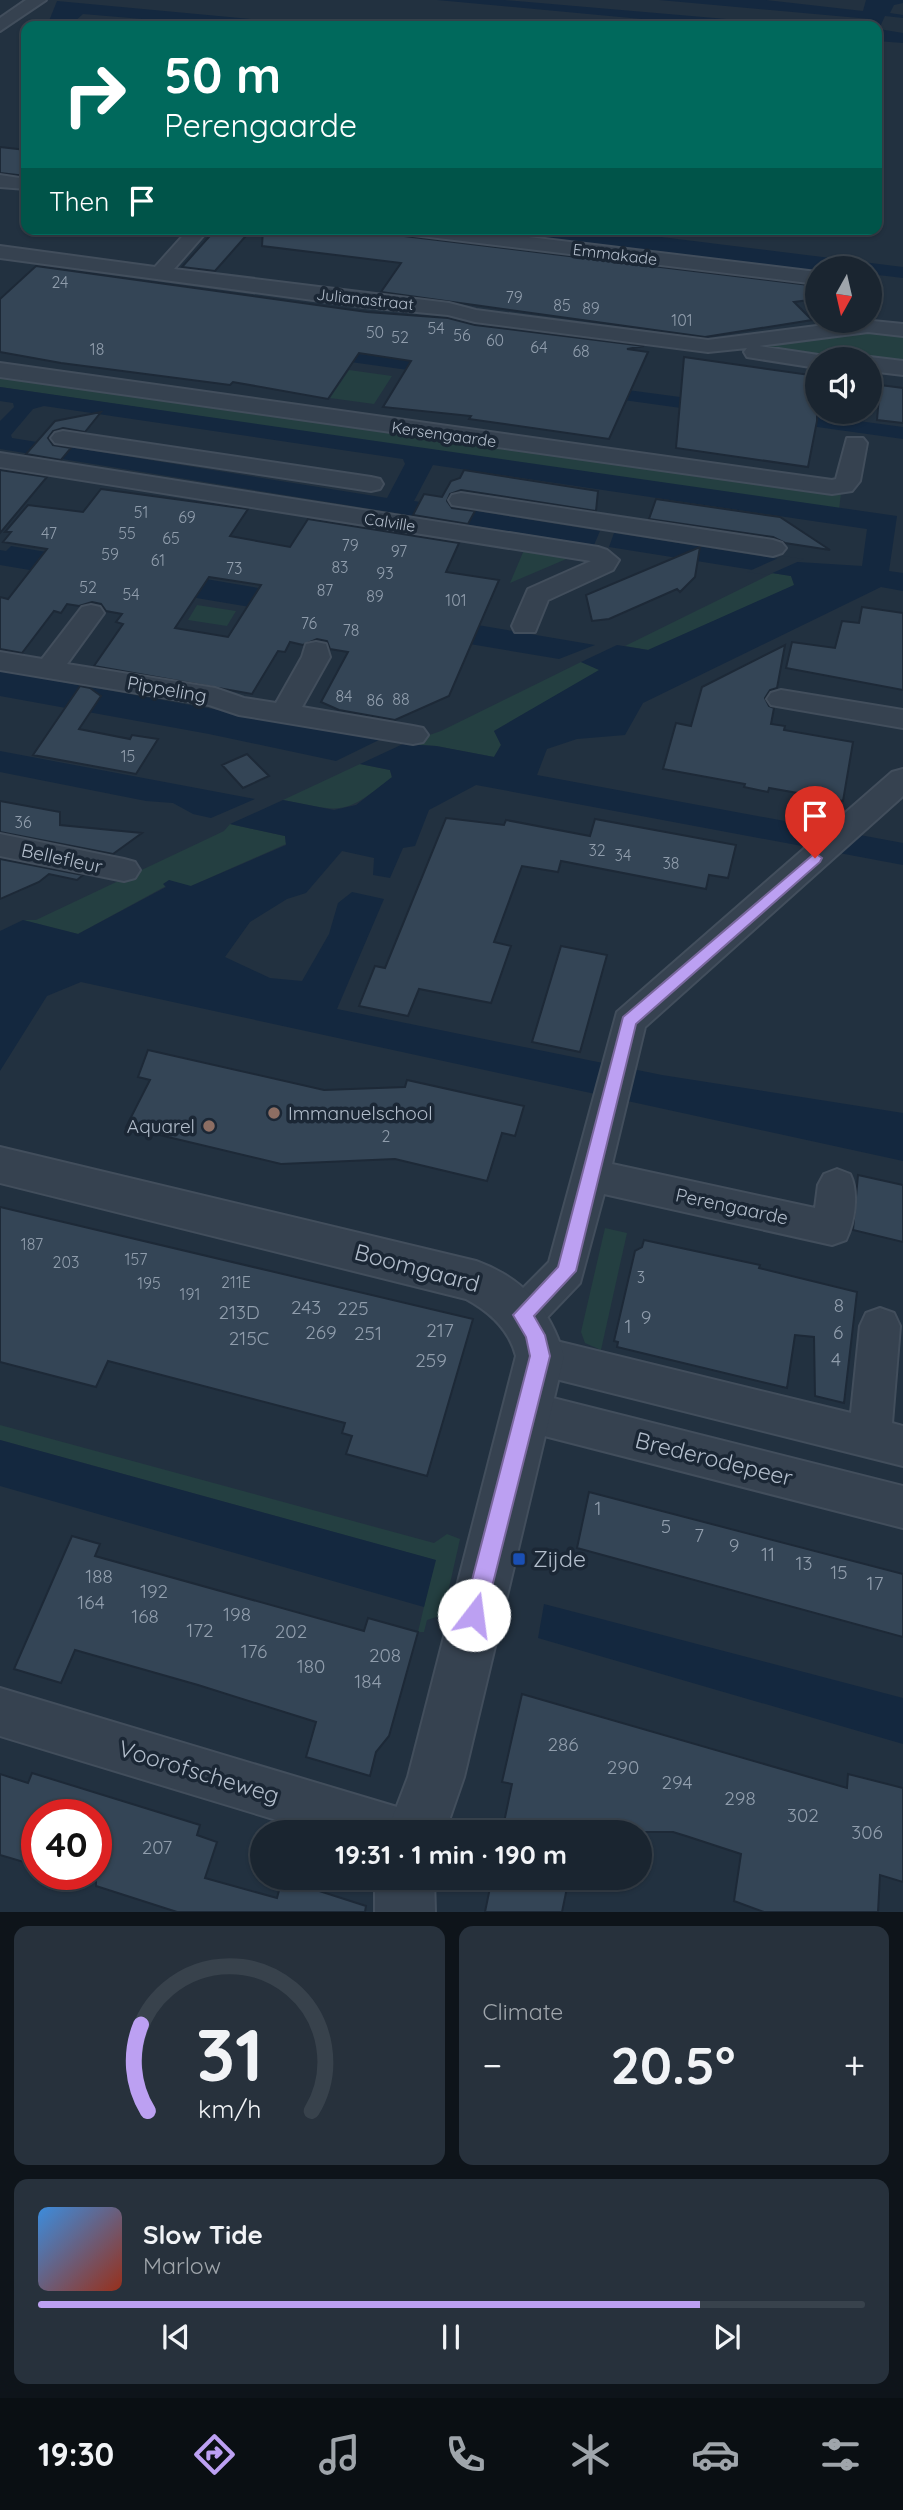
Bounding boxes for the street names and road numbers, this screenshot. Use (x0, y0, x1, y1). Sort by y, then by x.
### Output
street label: Emmakade (572, 239, 658, 269)
street label: Julianastraat (315, 284, 415, 314)
street label: Kersengaarde (390, 417, 498, 451)
street label: Calville (363, 508, 417, 536)
street label: Pippeling (125, 670, 209, 708)
street label: Bellefleur (19, 838, 105, 878)
street label: Perengaarde (673, 1182, 791, 1230)
street label: Boomgaard (351, 1237, 483, 1298)
street label: Brederodepeer (632, 1425, 796, 1492)
street label: Voorofscheweg (115, 1733, 283, 1810)

